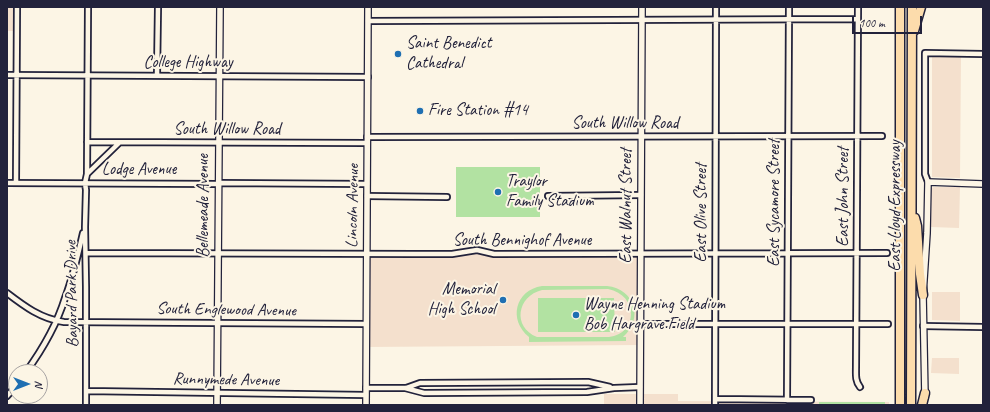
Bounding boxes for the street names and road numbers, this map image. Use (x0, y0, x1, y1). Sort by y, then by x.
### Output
street label: College Highway (143, 53, 233, 73)
street label: South Willow Road (572, 114, 678, 134)
street label: South Willow Road (174, 120, 280, 140)
street label: East Sycamore Street (765, 139, 785, 267)
street label: East Lloyd Expressway (886, 141, 906, 271)
street label: East John Street (834, 147, 854, 247)
street label: East Walnut Street (617, 148, 637, 264)
street label: Bellemeade Avenue (194, 154, 214, 258)
street label: Lodge Avenue (102, 160, 176, 180)
street label: East Olive Street (692, 163, 712, 263)
street label: Lincoln Avenue (342, 164, 364, 248)
street label: South Bennighof Avenue (453, 231, 591, 251)
street label: Bayard Park Drive (61, 240, 83, 348)
street label: South Englewood Avenue (156, 299, 296, 321)
street label: Runnymede Avenue (173, 369, 279, 391)

